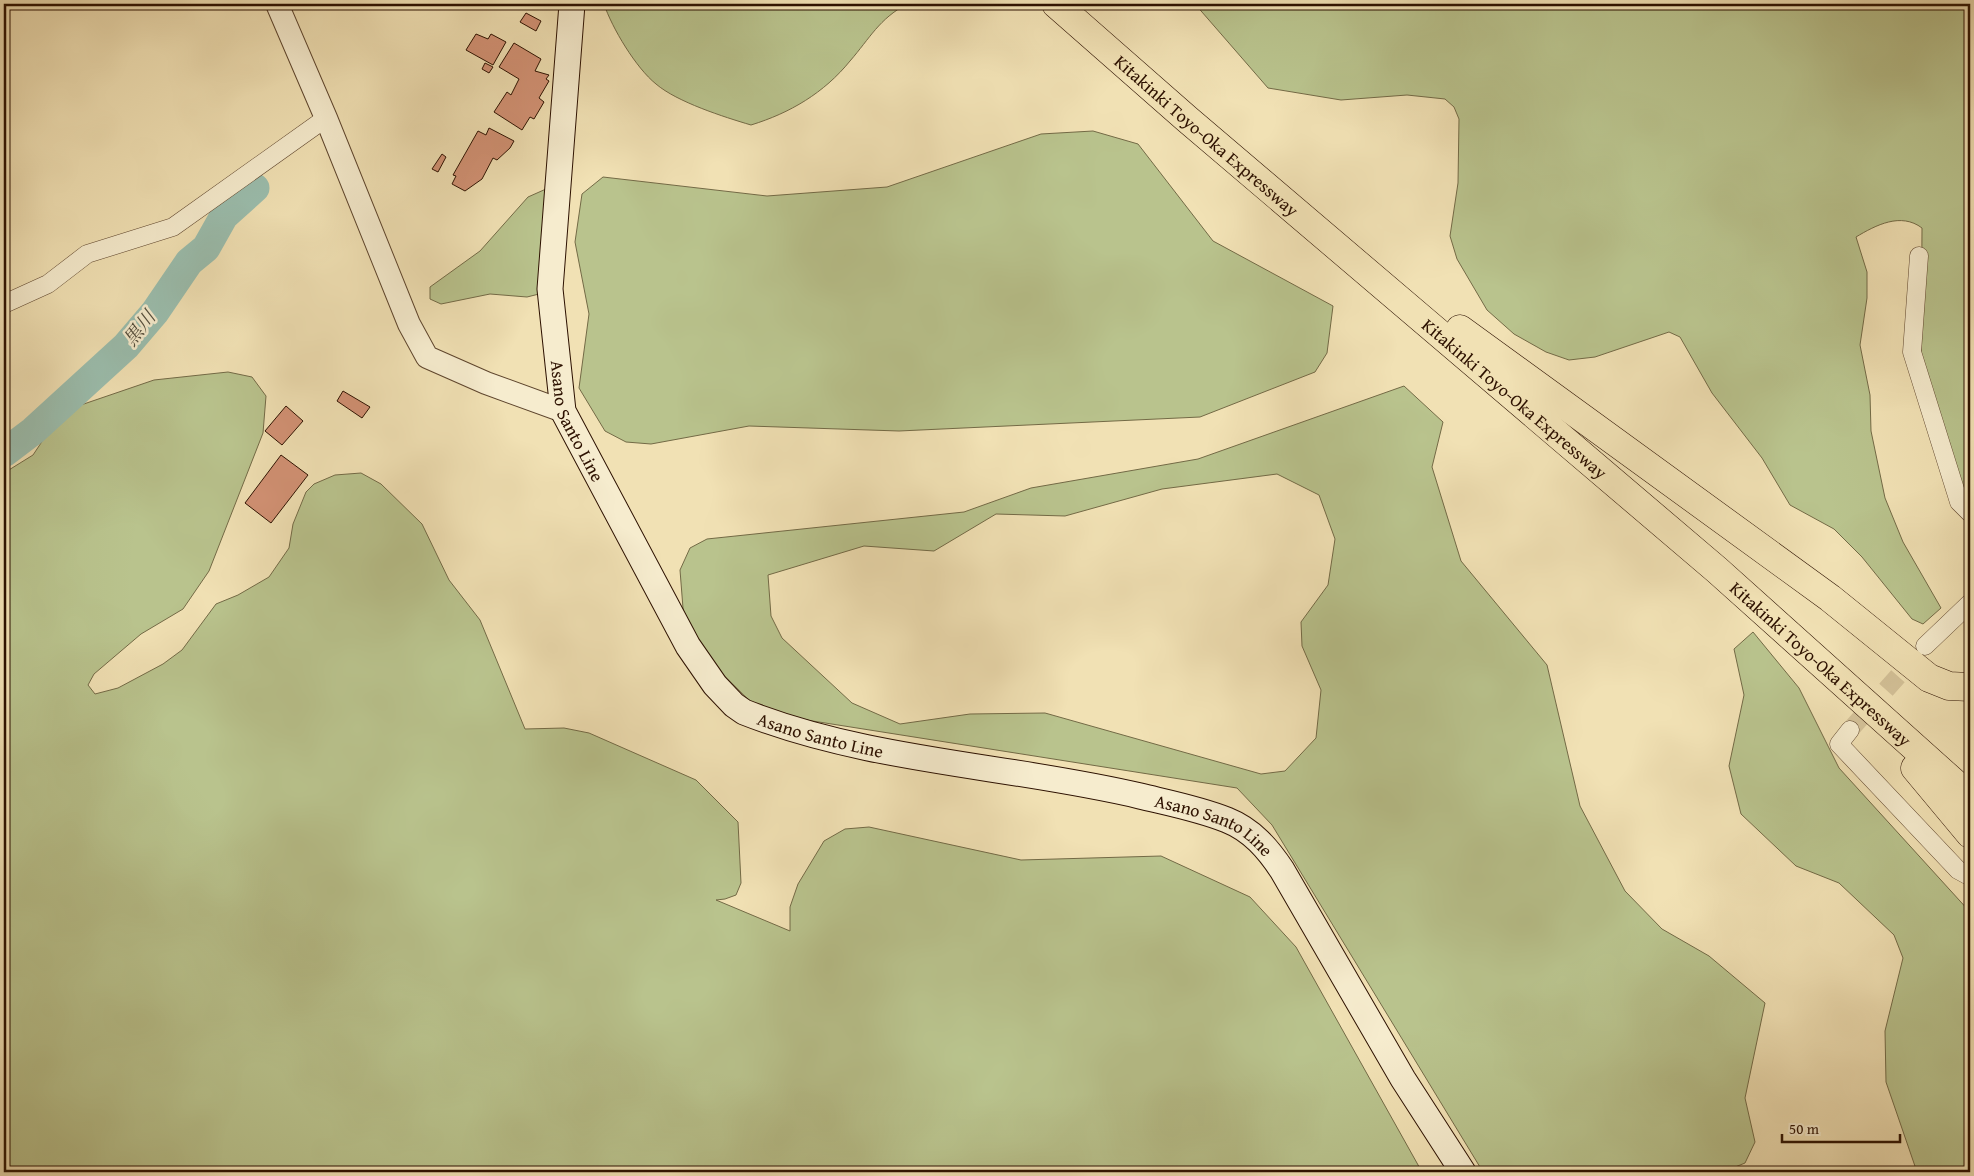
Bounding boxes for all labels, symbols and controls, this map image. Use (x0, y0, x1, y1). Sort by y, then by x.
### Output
street label: Kitakinki Toyo-Oka Expressway (1109, 48, 1305, 222)
water label: 黒川 (116, 303, 163, 352)
street label: Kitakinki Toyo-Oka Expressway (1416, 311, 1614, 485)
street label: Asano Santo Line (544, 359, 612, 486)
street label: Kitakinki Toyo-Oka Expressway (1724, 574, 1918, 752)
street label: Asano Santo Line (754, 705, 886, 764)
street label: Asano Santo Line (1152, 786, 1280, 862)
scale bar (1782, 1111, 1899, 1143)
text: 50 m (1789, 1118, 1820, 1139)

